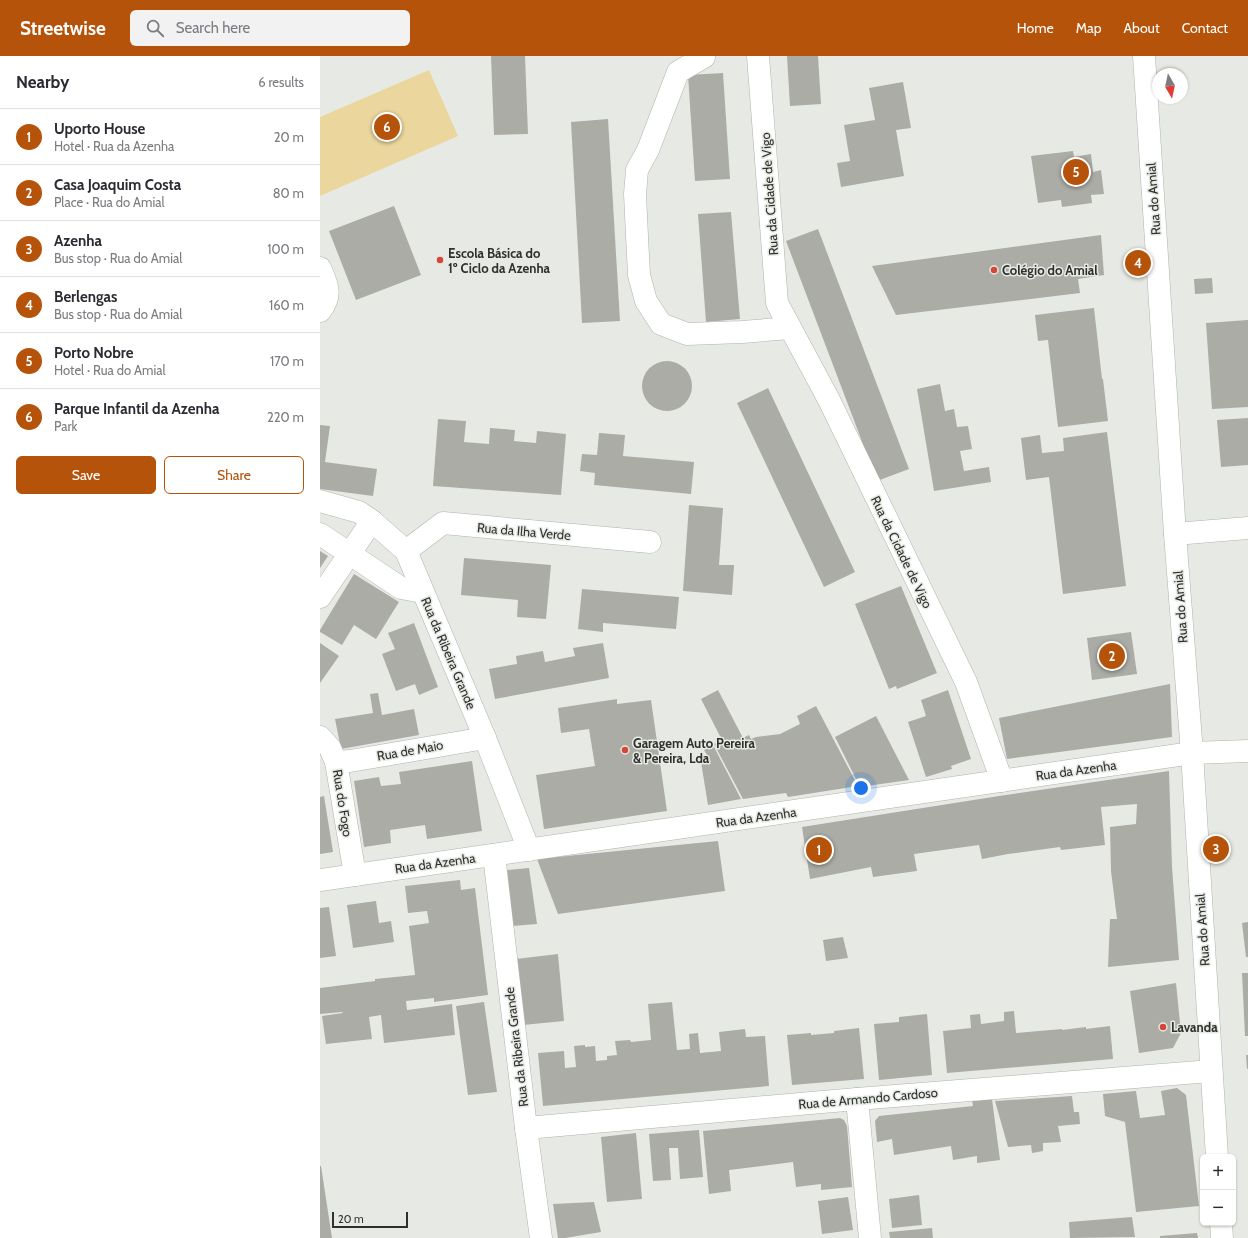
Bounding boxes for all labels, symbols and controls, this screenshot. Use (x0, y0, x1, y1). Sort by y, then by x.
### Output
search box (130, 10, 410, 46)
text: Streetwise (20, 17, 106, 40)
icon: search (144, 17, 166, 39)
text: Search here (176, 19, 250, 37)
text: Home (1017, 19, 1054, 37)
text: Map (1076, 19, 1101, 37)
text: About (1123, 19, 1160, 37)
text: Contact (1182, 19, 1228, 37)
north arrow (1152, 68, 1188, 104)
text: Nearby (16, 72, 69, 92)
text: 6 results (258, 74, 304, 90)
pin: 6 (374, 112, 400, 142)
text: Uporto House (54, 120, 145, 138)
text: 1 (27, 129, 31, 145)
text: 20 m (274, 129, 304, 145)
street label: Rua da Cidade de Vigo (757, 132, 781, 256)
text: Hotel · Rua da Azenha (54, 138, 174, 154)
pin: 5 (1063, 157, 1089, 187)
street label: Rua do Amial (1142, 162, 1164, 236)
text: Casa Joaquim Costa (54, 176, 181, 194)
text: 2 (26, 185, 32, 201)
text: 80 m (273, 185, 304, 201)
text: Place · Rua do Amial (54, 194, 165, 210)
text: Azenha (54, 232, 102, 250)
text: 3 (25, 241, 33, 257)
text: 100 m (267, 241, 304, 257)
place label: Escola Básica do 1º Ciclo da Azenha (448, 245, 551, 276)
pin: 4 (1125, 248, 1151, 278)
text: Bus stop · Rua do Amial (54, 250, 182, 266)
marker: Escola Básica do 1º Ciclo da Azenha (435, 255, 445, 265)
place label: Colégio do Amial (1002, 262, 1098, 278)
marker: Colégio do Amial (989, 265, 999, 275)
text: Berlengas (54, 288, 117, 306)
text: 4 (25, 297, 33, 313)
text: 160 m (269, 297, 304, 313)
text: Bus stop · Rua do Amial (54, 306, 182, 322)
text: Porto Nobre (54, 344, 133, 362)
text: 5 (26, 353, 32, 369)
text: 170 m (270, 353, 304, 369)
text: Hotel · Rua do Amial (54, 362, 165, 378)
text: Parque Infantil da Azenha (54, 400, 220, 418)
text: 6 (25, 409, 33, 425)
text: 220 m (267, 409, 304, 425)
text: Park (54, 418, 77, 434)
button: Save (16, 456, 156, 494)
button: Share (164, 456, 304, 494)
street label: Rua da Cidade de Vigo (868, 493, 936, 611)
street label: Rua da Ilha Verde (476, 519, 572, 543)
street label: Rua do Amial (1169, 570, 1191, 644)
street label: Rua da Ribeira Grande (418, 594, 480, 712)
pin: 2 (1099, 641, 1125, 671)
place label: Garagem Auto Pereira & Pereira, Lda (633, 735, 756, 766)
street label: Rua de Maio (376, 736, 444, 764)
marker: Garagem Auto Pereira & Pereira, Lda (620, 745, 630, 755)
street label: Rua da Azenha (1035, 756, 1118, 784)
street label: Rua do Fogo (330, 768, 356, 838)
your location (851, 778, 871, 798)
street label: Rua da Azenha (715, 803, 798, 831)
pin: 3 (1203, 834, 1229, 864)
pin: 1 (806, 835, 832, 865)
street label: Rua da Azenha (394, 849, 477, 877)
street label: Rua do Amial (1191, 893, 1213, 967)
street label: Rua da Ribeira Grande (501, 986, 531, 1108)
place label: Lavanda (1171, 1019, 1218, 1035)
marker: Lavanda (1158, 1022, 1168, 1032)
street label: Rua de Armando Cardoso (798, 1084, 938, 1112)
map controls (1200, 1154, 1236, 1226)
button: + (1200, 1154, 1236, 1190)
button: − (1200, 1190, 1236, 1226)
scale bar (332, 1210, 408, 1229)
text: 20 m (338, 1212, 364, 1226)

